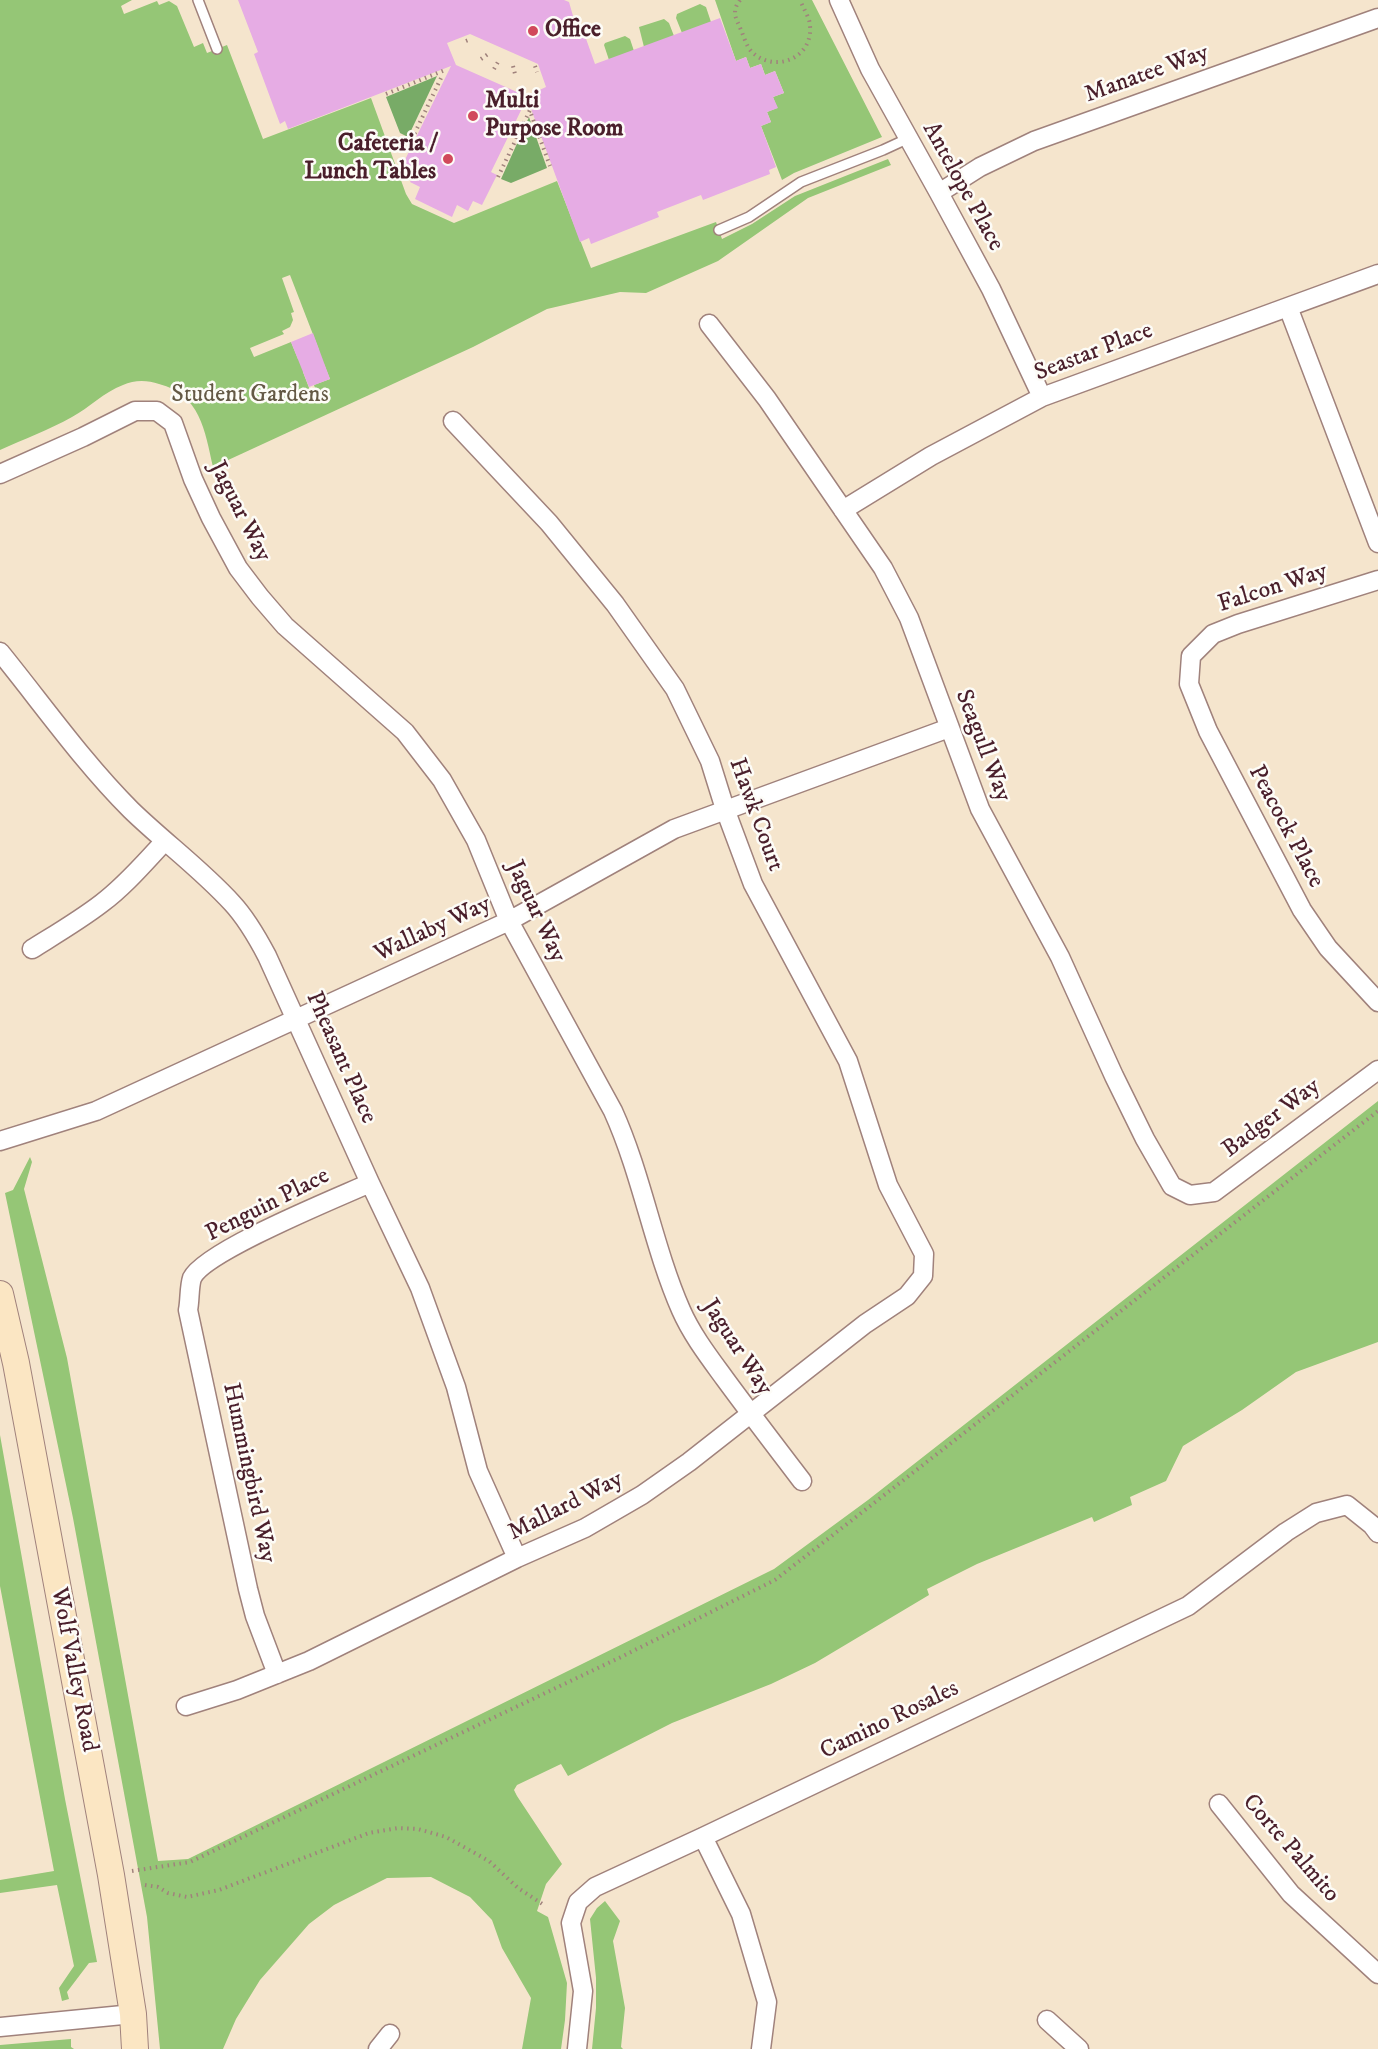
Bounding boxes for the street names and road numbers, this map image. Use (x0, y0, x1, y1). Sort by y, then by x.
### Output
street label: Manatee Way (1081, 39, 1213, 111)
street label: Antelope Place (915, 118, 1009, 256)
street label: Seastar Place (1031, 317, 1157, 389)
street label: Jaguar Way (201, 457, 277, 567)
street label: Falcon Way (1215, 558, 1331, 620)
street label: Seagull Way (947, 686, 1017, 806)
street label: Hawk Court (721, 755, 789, 875)
street label: Peacock Place (1241, 761, 1329, 893)
street label: Jaguar Way (499, 857, 571, 967)
street label: Wallaby Way (370, 891, 496, 969)
street label: Pheasant Place (298, 987, 382, 1129)
street label: Badger Way (1217, 1073, 1327, 1165)
street label: Penguin Place (201, 1163, 335, 1249)
street label: Jaguar Way (694, 1295, 778, 1401)
street label: Hummingbird Way (215, 1380, 281, 1566)
street label: Mallard Way (504, 1466, 628, 1548)
street label: Wolf Valley Road (43, 1585, 103, 1755)
street label: Camino Rosales (816, 1675, 964, 1767)
street label: Corte Palmito (1235, 1789, 1345, 1909)

